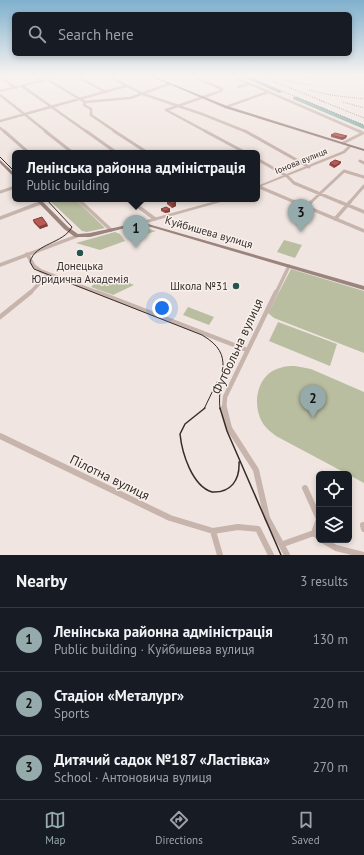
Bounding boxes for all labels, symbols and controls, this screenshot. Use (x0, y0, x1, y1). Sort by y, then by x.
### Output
search box (12, 12, 352, 56)
icon: search (26, 23, 48, 45)
text: Search here (58, 25, 134, 44)
street label: Іонова вулиця (273, 145, 329, 176)
popup (12, 150, 260, 202)
text: Ленiнська районна адміністрація (27, 158, 245, 177)
text: Public building (27, 177, 110, 194)
pin: 3 (288, 199, 314, 232)
street label: Куйбишева вулиця (164, 213, 254, 251)
pin: 1 (123, 215, 149, 248)
marker: Донецька Юридична Академія (75, 248, 85, 258)
place label: Донецька Юридична Академія (31, 259, 129, 286)
place label: Школа №31 (170, 279, 228, 293)
marker: Школа №31 (231, 281, 241, 291)
street label: Футбольна вулиця (208, 296, 267, 397)
your location (152, 298, 172, 318)
pin: 2 (300, 385, 326, 418)
street label: Пілотна вулиця (67, 451, 152, 504)
map controls (316, 471, 352, 543)
button: locate (316, 471, 352, 507)
button: layers (316, 507, 352, 543)
text: Nearby (16, 570, 67, 592)
text: 3 results (300, 573, 348, 590)
text: Ленiнська районна адміністрація (54, 622, 273, 641)
text: 1 (25, 631, 33, 648)
text: 130 m (313, 631, 348, 648)
text: Public building · Куйбишева вулиця (54, 641, 254, 658)
text: Стадіон «Металург» (54, 686, 184, 705)
text: 2 (25, 695, 33, 712)
text: 220 m (313, 695, 348, 712)
text: Sports (54, 705, 90, 722)
text: Дитячий садок №187 «Ластівка» (54, 750, 270, 769)
text: 3 (25, 759, 33, 776)
text: 270 m (313, 759, 348, 776)
text: School · Антоновича вулиця (54, 769, 212, 786)
tab: Map (44, 809, 66, 847)
tab: Directions (155, 809, 203, 847)
tab: Saved (292, 809, 320, 847)

